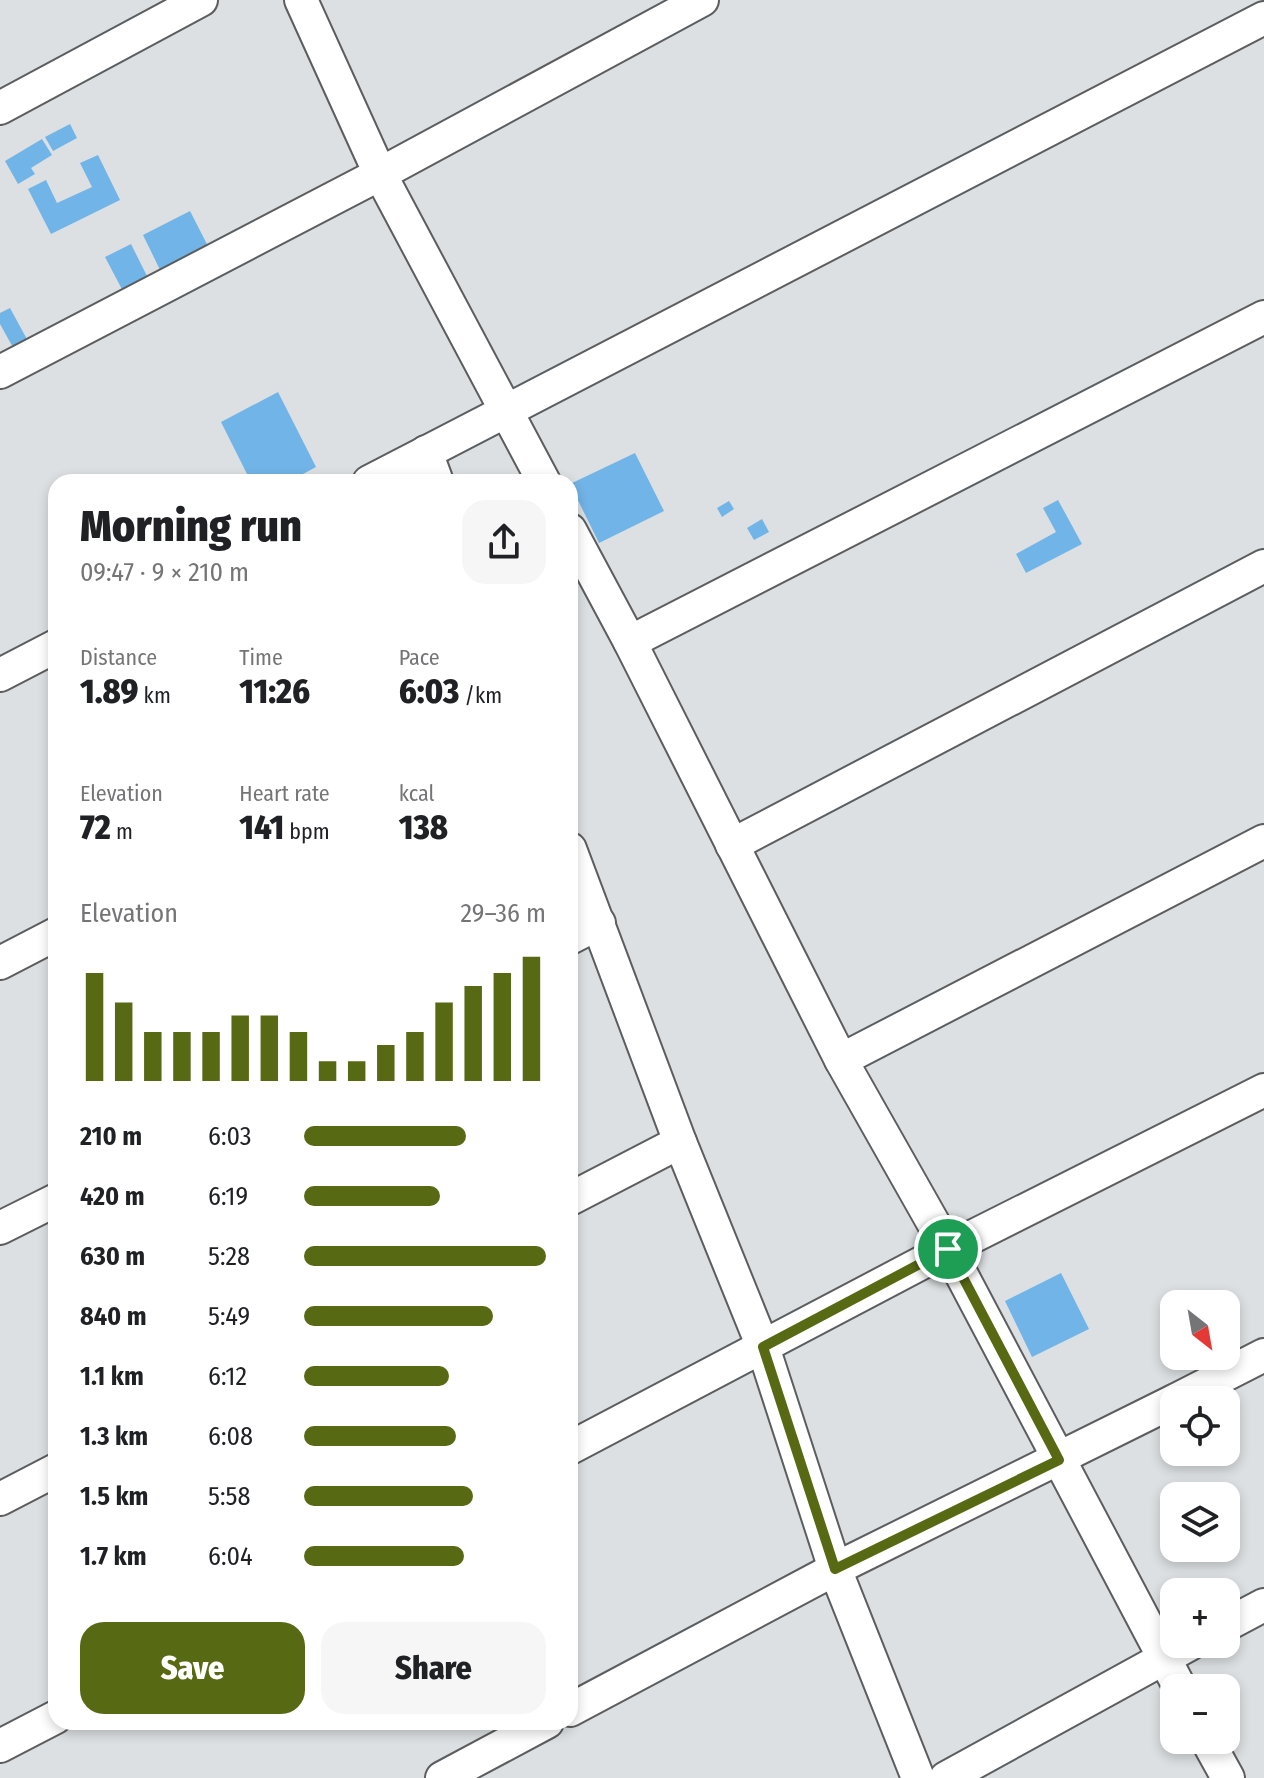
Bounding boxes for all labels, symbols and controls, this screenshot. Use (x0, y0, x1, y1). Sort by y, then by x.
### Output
text: Morning run (80, 500, 302, 553)
button: share (462, 500, 546, 584)
text: 09:47 · 9 × 210 m (80, 557, 249, 588)
text: Distance (80, 644, 157, 671)
text: Time (239, 644, 283, 671)
text: Pace (399, 644, 440, 671)
text: 1.89 (80, 671, 138, 712)
text: 11:26 (239, 671, 310, 712)
text: 6:03 (399, 671, 459, 712)
text: km (138, 682, 171, 709)
text: /km (459, 682, 502, 709)
text: Elevation (80, 780, 163, 807)
text: Heart rate (239, 780, 330, 807)
text: kcal (399, 780, 434, 807)
text: 72 (80, 807, 111, 848)
text: 141 (239, 807, 284, 848)
text: 138 (399, 807, 448, 848)
text: m (111, 818, 133, 845)
text: bpm (284, 818, 330, 845)
text: Elevation (80, 898, 178, 929)
text: 29–36 m (461, 898, 546, 929)
text: 210 m (80, 1121, 142, 1152)
text: 6:03 (208, 1121, 251, 1152)
text: 420 m (80, 1181, 145, 1212)
text: 6:19 (208, 1181, 248, 1212)
pin (914, 1215, 982, 1283)
icon: arrive (926, 1227, 970, 1271)
text: 630 m (80, 1241, 145, 1272)
text: 5:28 (208, 1241, 250, 1272)
north arrow (1160, 1290, 1240, 1370)
map controls (1160, 1290, 1240, 1754)
text: 840 m (80, 1301, 147, 1332)
text: 5:49 (208, 1301, 250, 1332)
text: 1.1 km (80, 1361, 144, 1392)
text: 6:12 (208, 1361, 247, 1392)
button: locate (1160, 1386, 1240, 1466)
text: 1.3 km (80, 1421, 148, 1452)
text: 6:08 (208, 1421, 253, 1452)
text: 1.5 km (80, 1481, 148, 1512)
text: 5:58 (208, 1481, 250, 1512)
button: layers (1160, 1482, 1240, 1562)
text: 1.7 km (80, 1541, 147, 1572)
text: 6:04 (208, 1541, 253, 1572)
button: + (1160, 1578, 1240, 1658)
button: Save (80, 1622, 305, 1714)
button: Share (321, 1622, 546, 1714)
button: − (1160, 1674, 1240, 1754)

